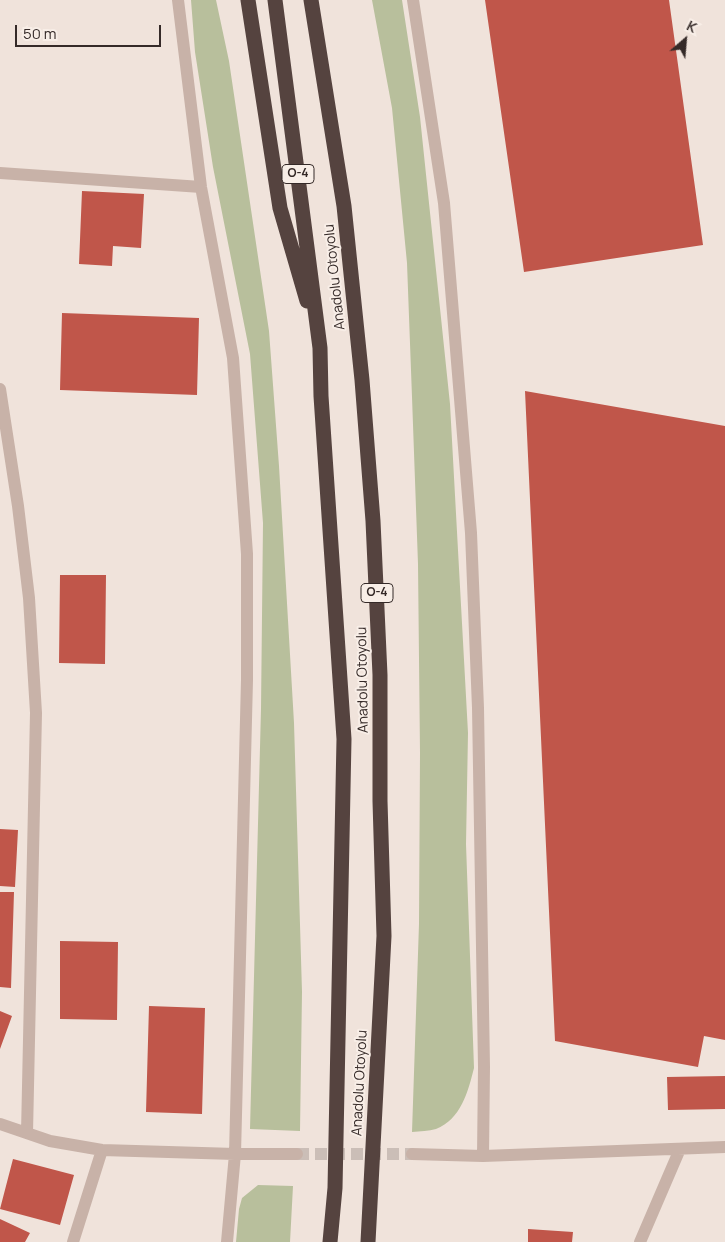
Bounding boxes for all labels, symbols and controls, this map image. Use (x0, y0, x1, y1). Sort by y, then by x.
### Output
scale bar (18, 15, 164, 47)
north arrow (660, 15, 710, 65)
text: K (684, 16, 700, 37)
text: 50 m (23, 23, 57, 44)
road number: O-4 (282, 164, 314, 183)
street label: Anadolu Otoyolu (321, 223, 349, 331)
road number: O-4 (361, 584, 393, 602)
street label: Anadolu Otoyolu (354, 627, 372, 733)
street label: Anadolu Otoyolu (349, 1029, 371, 1137)

